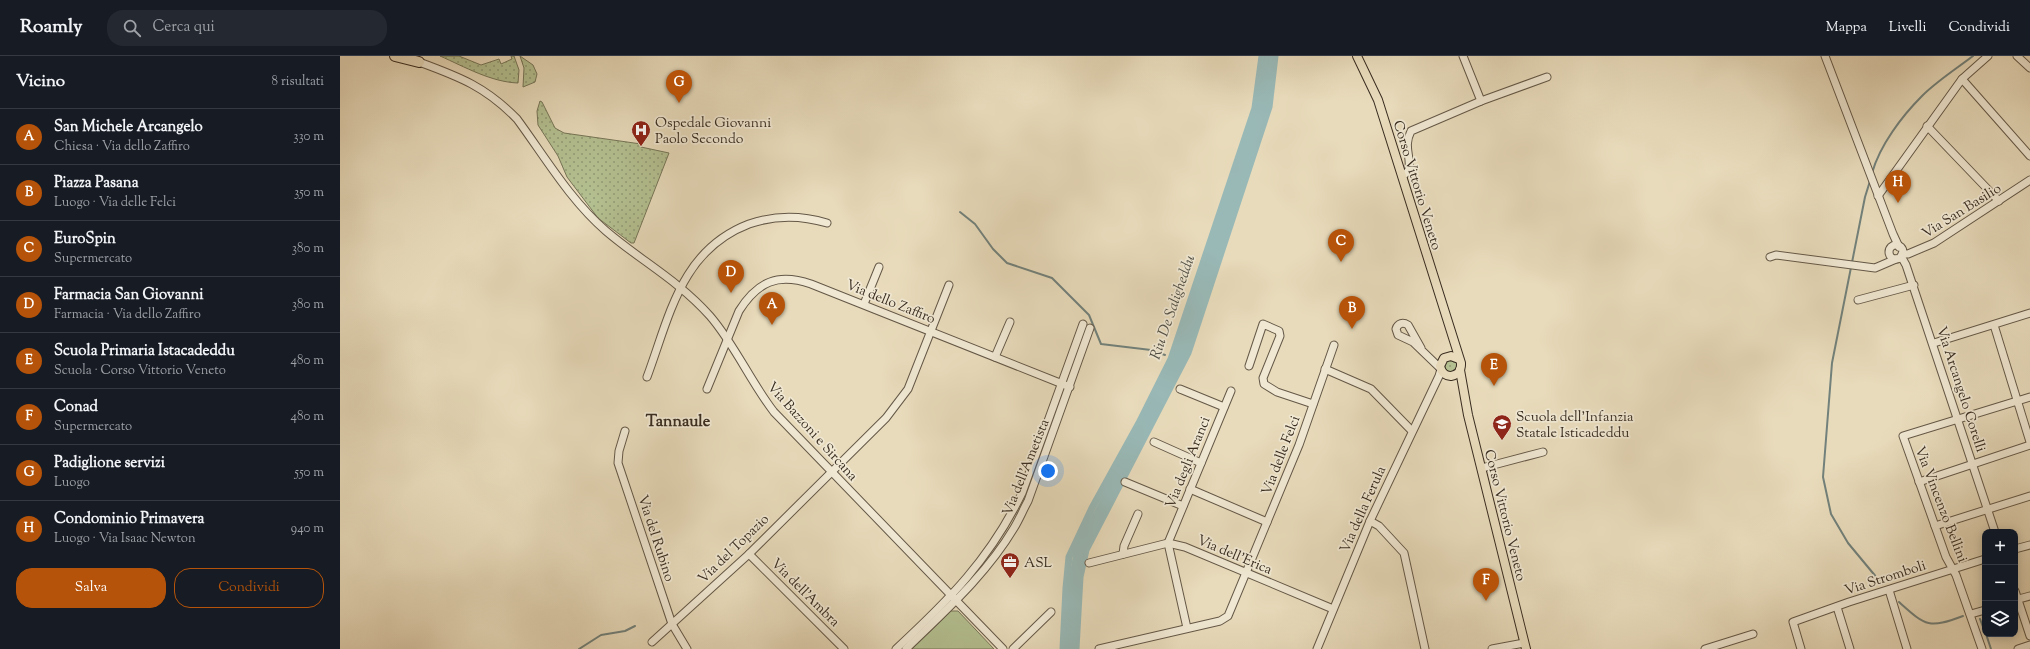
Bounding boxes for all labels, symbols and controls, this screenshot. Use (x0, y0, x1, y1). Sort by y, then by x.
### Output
search box (107, 10, 387, 46)
text: Roamly (20, 14, 83, 41)
icon: search (121, 17, 143, 39)
text: Cerca qui (153, 17, 215, 38)
text: Mappa (1826, 18, 1867, 38)
text: Livelli (1889, 18, 1926, 38)
text: Condividi (1948, 18, 2010, 38)
text: Vicino (16, 70, 65, 94)
pin: G (666, 70, 692, 103)
text: 8 risultati (272, 73, 324, 91)
place label: Ospedale Giovanni Paolo Secondo (655, 114, 771, 150)
text: San Michele Arcangelo (54, 117, 203, 138)
street label: Corso Vittorio Veneto (1387, 118, 1445, 253)
hospital icon: Ospedale Giovanni Paolo Secondo (630, 119, 652, 147)
text: A (24, 128, 34, 146)
text: 330 m (293, 128, 324, 146)
text: Chiesa · Via dello Zaffiro (54, 138, 190, 156)
pin: H (1885, 170, 1911, 203)
text: Piazza Pasana (54, 173, 139, 194)
street label: Via San Basilio (1919, 179, 2006, 244)
text: B (25, 184, 33, 202)
text: 350 m (294, 184, 324, 202)
text: Luogo · Via delle Felci (54, 194, 176, 212)
text: EuroSpin (54, 229, 116, 250)
pin: C (1328, 229, 1354, 262)
text: C (24, 240, 34, 258)
text: 380 m (292, 240, 324, 258)
text: Supermercato (54, 250, 132, 268)
water label: Riu De Saligheddu (1146, 252, 1201, 363)
pin: D (718, 260, 744, 293)
street label: Via dello Zaffiro (842, 276, 938, 330)
text: Farmacia San Giovanni (54, 285, 204, 306)
pin: A (759, 292, 785, 325)
text: D (24, 296, 34, 314)
text: 380 m (292, 296, 324, 314)
pin: B (1339, 296, 1365, 329)
text: Farmacia · Via dello Zaffiro (54, 306, 201, 324)
street label: Via Arcangelo Corelli (1930, 324, 1990, 455)
text: Scuola Primaria Istacadeddu (54, 341, 235, 362)
text: E (25, 352, 33, 370)
text: 480 m (291, 352, 324, 370)
pin: E (1481, 353, 1507, 386)
text: Scuola · Corso Vittorio Veneto (54, 362, 226, 380)
street label: Via Bazzoni e Sircana (762, 378, 862, 487)
text: Conad (54, 397, 98, 418)
text: F (25, 408, 33, 426)
text: 480 m (291, 408, 324, 426)
place label: Scuola dell'Infanzia Statale Isticadeddu (1516, 408, 1634, 444)
district label: Tannaule (646, 411, 711, 434)
street label: Via delle Felci (1258, 413, 1306, 498)
school or university icon: Scuola dell'Infanzia Statale Isticadeddu (1491, 413, 1513, 441)
street label: Via degli Aranci (1161, 414, 1216, 512)
street label: Via dell'Ametista (998, 416, 1056, 519)
text: Supermercato (54, 418, 132, 436)
street label: Via Vincenzo Bellini (1909, 444, 1971, 566)
street label: Corso Vittorio Veneto (1478, 448, 1530, 584)
text: Padiglione servizi (54, 453, 165, 474)
your location (1038, 461, 1058, 481)
street label: Via della Ferula (1336, 463, 1392, 556)
text: G (24, 464, 34, 482)
text: 550 m (295, 464, 324, 482)
text: Luogo (54, 474, 90, 492)
street label: Via del Rubino (632, 493, 679, 585)
text: Condominio Primavera (54, 509, 204, 530)
street label: Via del Topazio (694, 510, 775, 589)
text: H (24, 520, 34, 538)
text: 940 m (291, 520, 324, 538)
map controls (1982, 529, 2018, 637)
button: + (1982, 529, 2018, 565)
text: Luogo · Via Isaac Newton (54, 530, 196, 548)
street label: Via dell'Erica (1194, 531, 1275, 581)
office icon: ASL (999, 551, 1021, 579)
place label: ASL (1024, 554, 1053, 574)
street label: Via dell'Ambra (766, 555, 844, 633)
street label: Via Stromboli (1842, 556, 1929, 601)
button: − (1982, 565, 2018, 601)
button: Salva (16, 568, 166, 608)
button: Condividi (174, 568, 324, 608)
pin: F (1473, 568, 1499, 601)
button: layers (1982, 601, 2018, 637)

